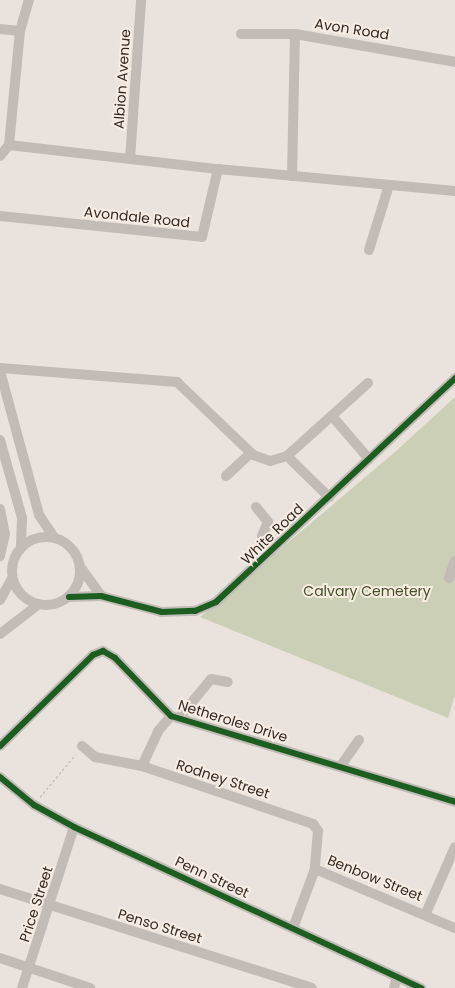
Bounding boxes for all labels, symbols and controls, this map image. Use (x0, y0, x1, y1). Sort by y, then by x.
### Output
street label: Avon Road (313, 15, 391, 43)
street label: Albion Avenue (110, 29, 134, 129)
street label: Avondale Road (83, 203, 191, 231)
street label: White Road (237, 500, 307, 568)
park label: Calvary Cemetery (303, 583, 431, 599)
street label: Netheroles Drive (176, 696, 290, 746)
street label: Rodney Street (174, 756, 272, 802)
street label: Benbow Street (325, 851, 425, 905)
street label: Penn Street (172, 853, 252, 901)
street label: Price Street (16, 864, 56, 944)
street label: Penso Street (116, 905, 204, 947)

